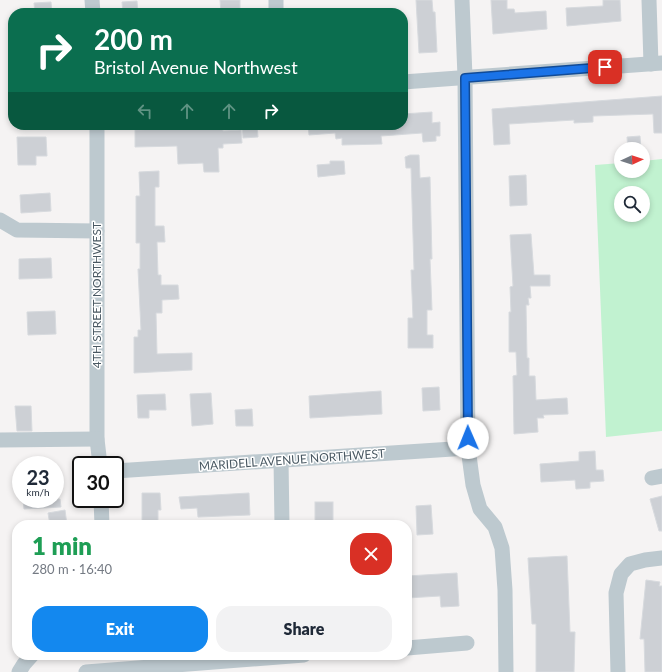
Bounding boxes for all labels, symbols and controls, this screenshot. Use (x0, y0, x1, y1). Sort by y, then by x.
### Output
text: 200 m (94, 22, 173, 56)
icon: right (28, 24, 80, 76)
pin (588, 50, 622, 84)
text: Bristol Avenue Northwest (94, 56, 298, 78)
icon: arrive (594, 56, 616, 78)
icon: left (134, 100, 156, 122)
icon: ahead (176, 100, 198, 122)
icon: ahead (218, 100, 240, 122)
icon: right (260, 100, 282, 122)
north arrow (614, 142, 650, 178)
map controls (614, 142, 650, 222)
button: search (614, 186, 650, 222)
street label: 4TH STREET NORTHWEST (89, 222, 104, 368)
position arrow (447, 417, 489, 459)
street label: MARIDELL AVENUE NORTHWEST (198, 446, 386, 473)
speed limit sign: 30 (72, 456, 124, 508)
text: 23 (26, 465, 50, 489)
text: km/h (26, 486, 50, 498)
text: 1 min (32, 531, 92, 560)
button: close (350, 533, 392, 575)
text: 280 m · 16:40 (32, 561, 112, 577)
button: Exit (32, 606, 208, 652)
button: Share (216, 606, 392, 652)

